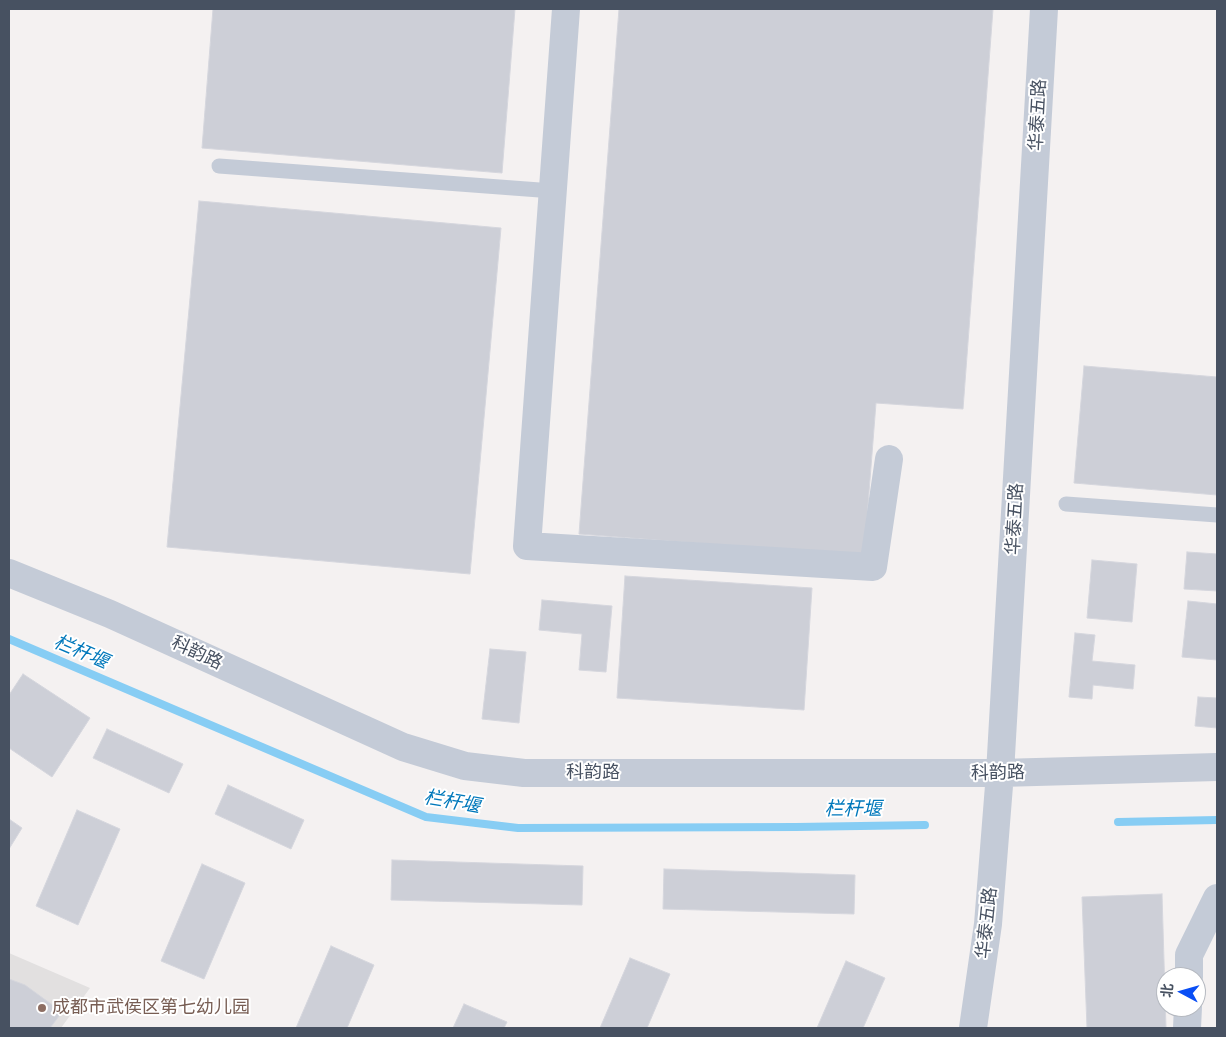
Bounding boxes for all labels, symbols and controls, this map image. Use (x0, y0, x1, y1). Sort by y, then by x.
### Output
street label: 华泰五路 (1025, 78, 1051, 152)
street label: 华泰五路 (1002, 482, 1028, 556)
water label: 栏杆堰 (50, 630, 112, 674)
street label: 科韵路 (168, 632, 226, 674)
street label: 科韵路 (566, 762, 620, 784)
street label: 科韵路 (971, 762, 1025, 784)
water label: 栏杆堰 (422, 786, 482, 818)
water label: 栏杆堰 (825, 798, 881, 820)
street label: 华泰五路 (972, 886, 1002, 960)
north arrow (1156, 967, 1206, 1017)
text: 北 (1158, 983, 1176, 998)
place label: 成都市武侯区第七幼儿园 (52, 997, 250, 1019)
marker: 成都市武侯区第七幼儿园 (36, 1002, 48, 1014)

